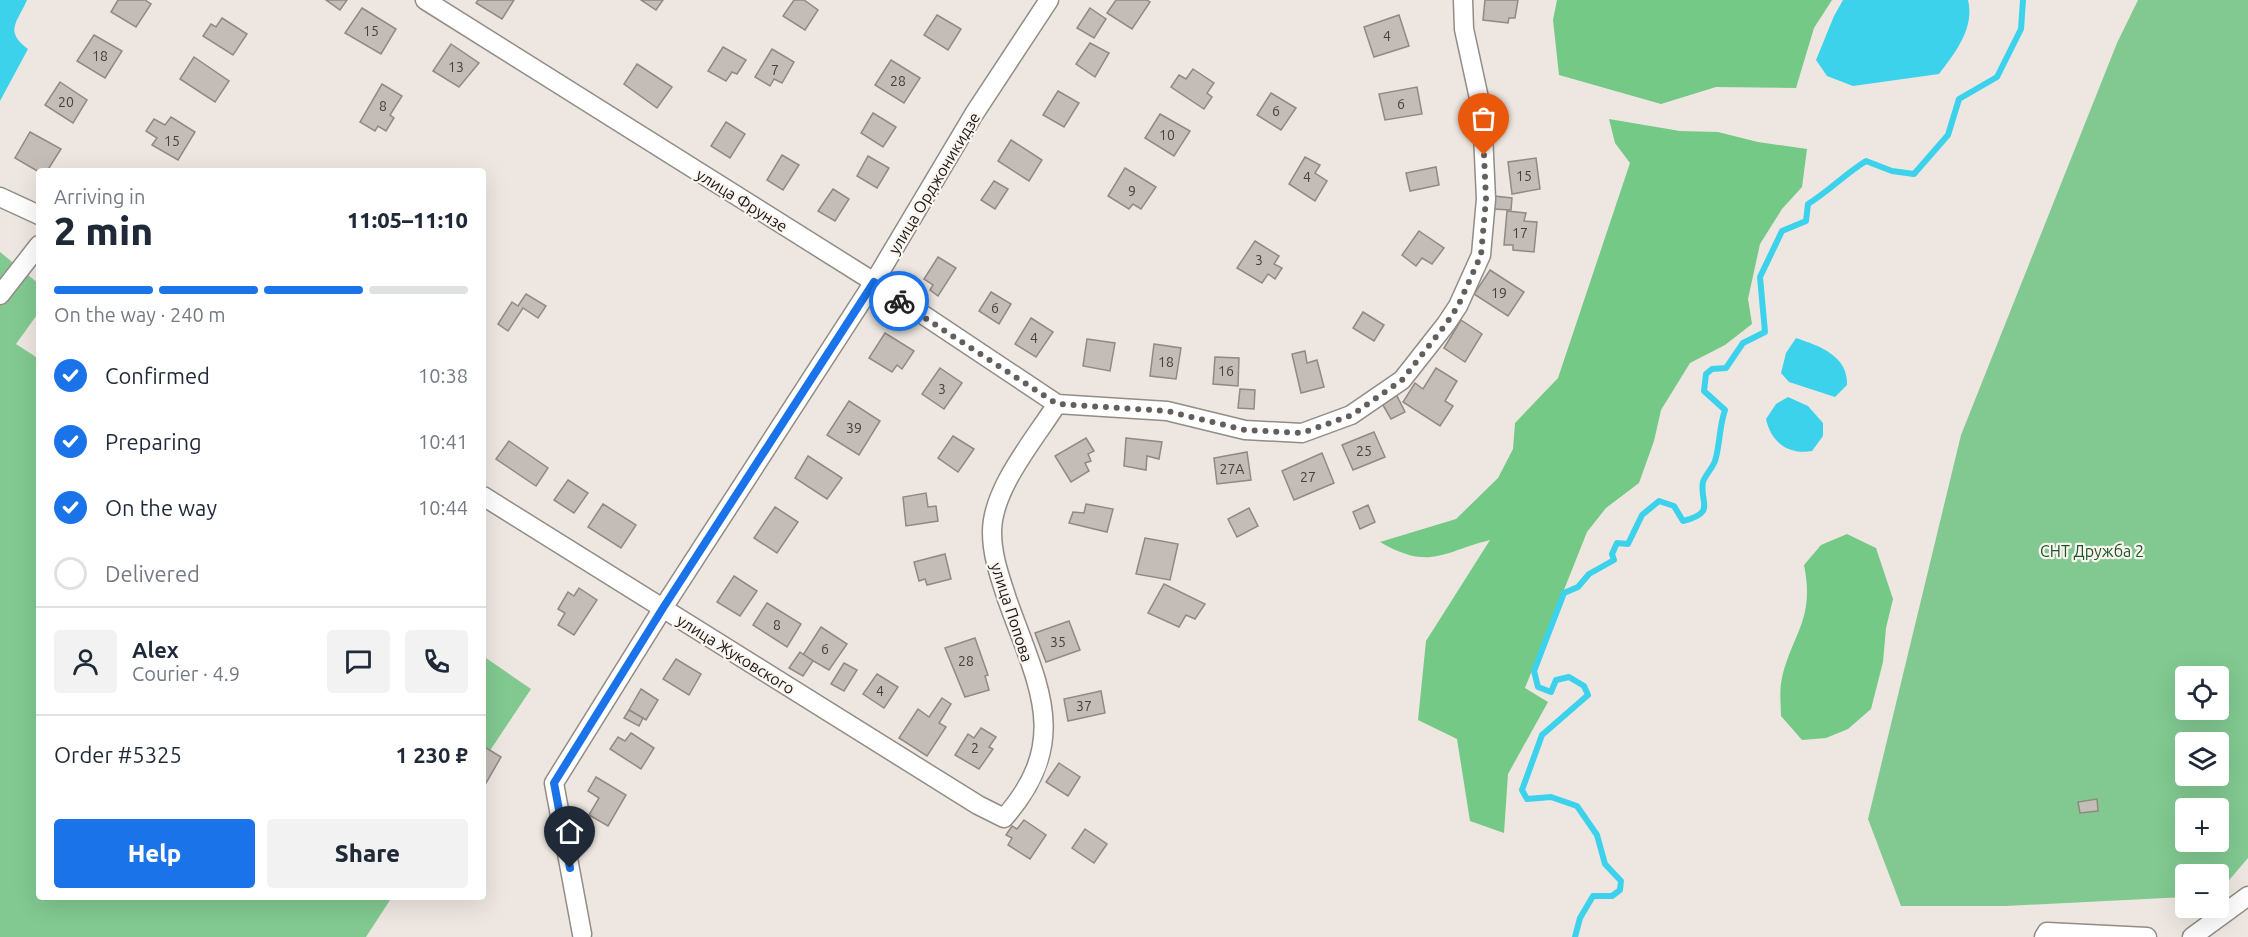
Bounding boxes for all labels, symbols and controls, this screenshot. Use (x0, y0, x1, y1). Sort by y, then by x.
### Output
house number: 15 (363, 23, 379, 39)
house number: 4 (1383, 28, 1391, 44)
house number: 18 (92, 48, 108, 64)
house number: 13 (448, 59, 464, 75)
house number: 7 (771, 62, 779, 78)
house number: 28 (890, 73, 906, 89)
pin (1458, 93, 1509, 155)
house number: 20 (58, 94, 74, 110)
house number: 6 (1397, 96, 1405, 112)
house number: 8 (379, 98, 387, 114)
icon: bag (1467, 102, 1500, 135)
house number: 6 (1272, 103, 1280, 119)
street label: улица Орджоникидзе (885, 109, 983, 257)
house number: 10 (1159, 127, 1175, 143)
house number: 15 (164, 133, 180, 149)
street label: улица Фрунзе (693, 165, 791, 235)
house number: 15 (1516, 168, 1532, 184)
house number: 4 (1303, 169, 1311, 185)
house number: 9 (1128, 183, 1136, 199)
text: Arriving in (54, 185, 145, 208)
text: 11:05–11:10 (347, 207, 468, 232)
text: 2 min (54, 209, 153, 252)
house number: 17 (1512, 225, 1528, 241)
house number: 3 (1255, 252, 1263, 268)
courier (869, 271, 929, 331)
icon: bike (883, 285, 916, 318)
house number: 19 (1491, 285, 1507, 301)
house number: 6 (991, 300, 999, 316)
text: On the way · 240 m (54, 303, 226, 326)
house number: 4 (1030, 330, 1038, 346)
house number: 18 (1158, 354, 1174, 370)
icon: check (54, 359, 87, 392)
text: Confirmed (105, 363, 210, 388)
house number: 16 (1218, 363, 1234, 379)
text: 10:38 (418, 364, 468, 387)
house number: 3 (938, 381, 946, 397)
house number: 39 (846, 420, 862, 436)
icon: check (54, 425, 87, 458)
text: Preparing (105, 429, 202, 454)
text: 10:41 (418, 430, 468, 453)
house number: 25 (1356, 443, 1372, 459)
house number: 27А (1220, 461, 1244, 477)
house number: 27 (1300, 469, 1316, 485)
icon: check (54, 491, 87, 524)
text: On the way (105, 495, 217, 520)
text: 10:44 (418, 496, 468, 519)
park label: СНТ Дружба 2 (2040, 542, 2144, 560)
street label: улица Попова (987, 560, 1037, 664)
text: Delivered (105, 561, 200, 586)
street label: улица Жуковского (674, 611, 798, 697)
house number: 8 (773, 617, 781, 633)
button: person (54, 630, 117, 693)
button: chat (327, 630, 390, 693)
button: phone (405, 630, 468, 693)
house number: 35 (1050, 634, 1066, 650)
text: Alex (132, 637, 179, 662)
house number: 6 (821, 641, 829, 657)
house number: 28 (958, 653, 974, 669)
text: Courier · 4.9 (132, 662, 240, 685)
map controls (2175, 666, 2229, 918)
button: locate (2175, 666, 2229, 720)
house number: 4 (876, 683, 884, 699)
house number: 37 (1076, 698, 1092, 714)
button: layers (2175, 732, 2229, 786)
house number: 2 (971, 740, 979, 756)
text: Order #5325 (54, 742, 182, 767)
text: 1 230 ₽ (396, 742, 468, 767)
button: + (2175, 798, 2229, 852)
pin (544, 806, 595, 868)
icon: home (553, 815, 586, 848)
button: Help (54, 819, 255, 888)
button: Share (267, 819, 468, 888)
button: − (2175, 864, 2229, 918)

